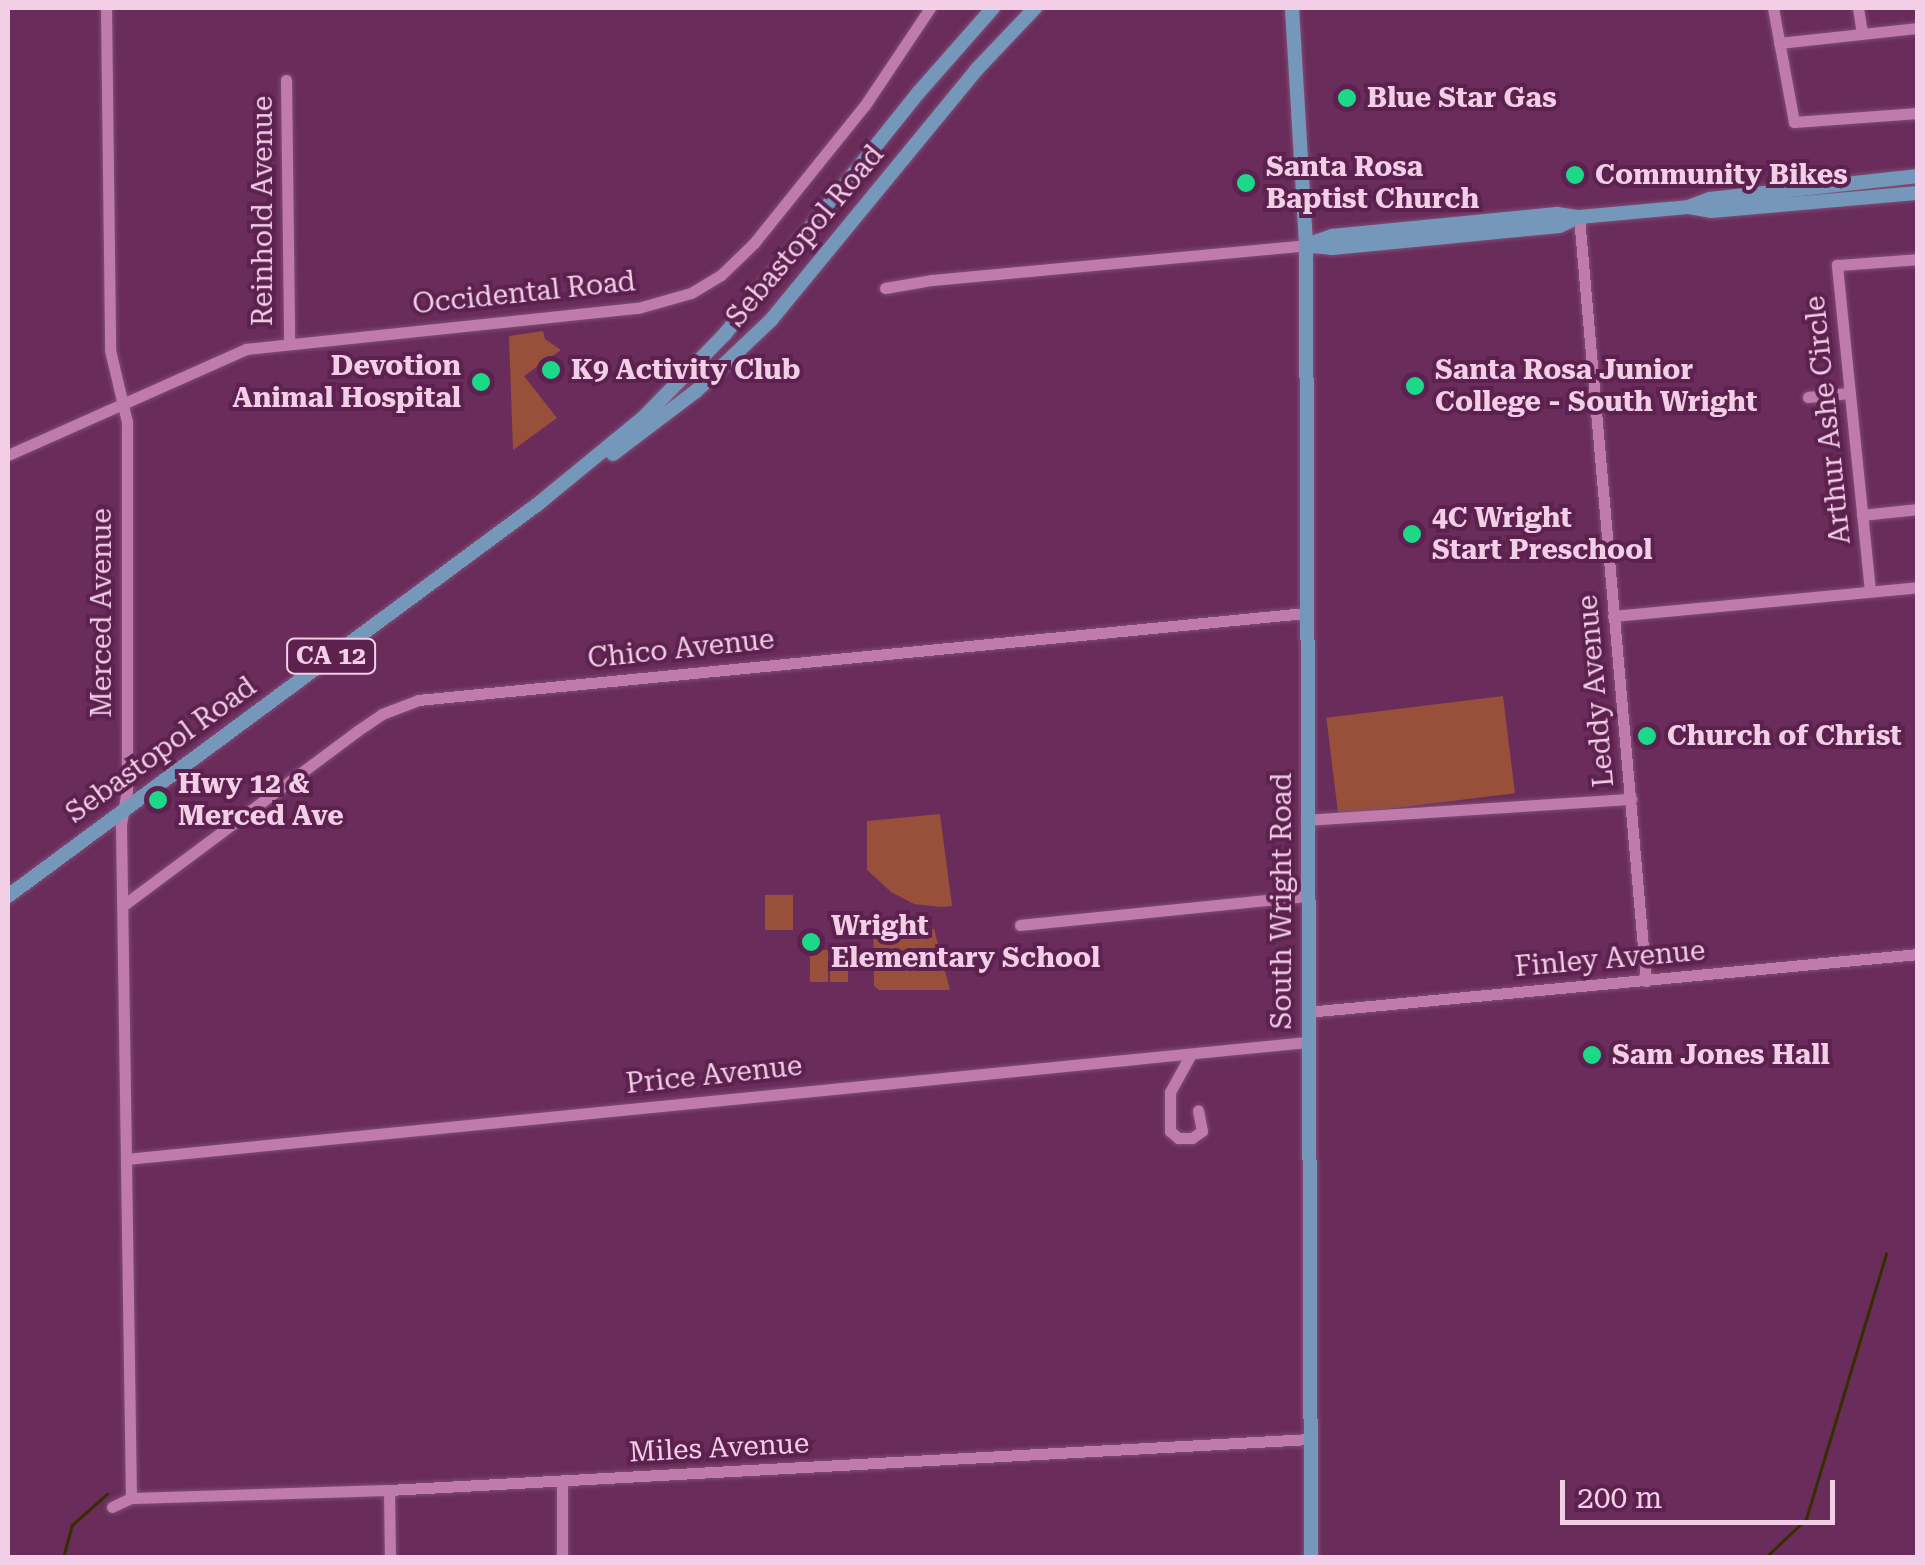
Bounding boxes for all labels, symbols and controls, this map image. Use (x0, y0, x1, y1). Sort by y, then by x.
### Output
place label: Blue Star Gas (1367, 81, 1557, 115)
marker: Blue Star Gas (1336, 87, 1358, 109)
street label: Reinhold Avenue (246, 96, 280, 326)
street label: Sebastopol Road (719, 138, 891, 334)
place label: Santa Rosa Baptist Church (1266, 150, 1479, 216)
place label: Community Bikes (1595, 158, 1848, 192)
marker: Community Bikes (1564, 164, 1586, 186)
marker: Santa Rosa Baptist Church (1235, 172, 1257, 194)
street label: Occidental Road (411, 265, 637, 321)
street label: Arthur Ashe Circle (1798, 294, 1858, 546)
place label: Devotion Animal Hospital (233, 349, 461, 415)
place label: K9 Activity Club (571, 353, 800, 387)
place label: Santa Rosa Junior College - South Wright (1435, 353, 1757, 419)
marker: K9 Activity Club (540, 359, 562, 381)
marker: Devotion Animal Hospital (470, 371, 492, 393)
marker: Santa Rosa Junior College - South Wright (1404, 375, 1426, 397)
place label: 4C Wright Start Preschool (1432, 501, 1652, 567)
street label: Merced Avenue (85, 508, 119, 718)
marker: 4C Wright Start Preschool (1401, 523, 1423, 545)
street label: Leddy Avenue (1571, 593, 1621, 789)
street label: Chico Avenue (586, 622, 776, 676)
road number: CA 12 (286, 636, 376, 676)
street label: Sebastopol Road (59, 670, 263, 830)
place label: Church of Christ (1667, 719, 1902, 753)
marker: Church of Christ (1636, 725, 1658, 747)
place label: Hwy 12 & Merced Ave (178, 767, 344, 833)
street label: South Wright Road (1265, 773, 1299, 1029)
marker: Hwy 12 & Merced Ave (147, 789, 169, 811)
place label: Wright Elementary School (831, 909, 1100, 975)
marker: Wright Elementary School (800, 931, 822, 953)
street label: Finley Avenue (1513, 934, 1707, 984)
place label: Sam Jones Hall (1612, 1038, 1830, 1072)
marker: Sam Jones Hall (1581, 1044, 1603, 1066)
street label: Price Avenue (624, 1049, 804, 1101)
street label: Miles Avenue (628, 1427, 810, 1469)
scale bar (1565, 1460, 1840, 1522)
text: 200 m (1577, 1480, 1662, 1515)

